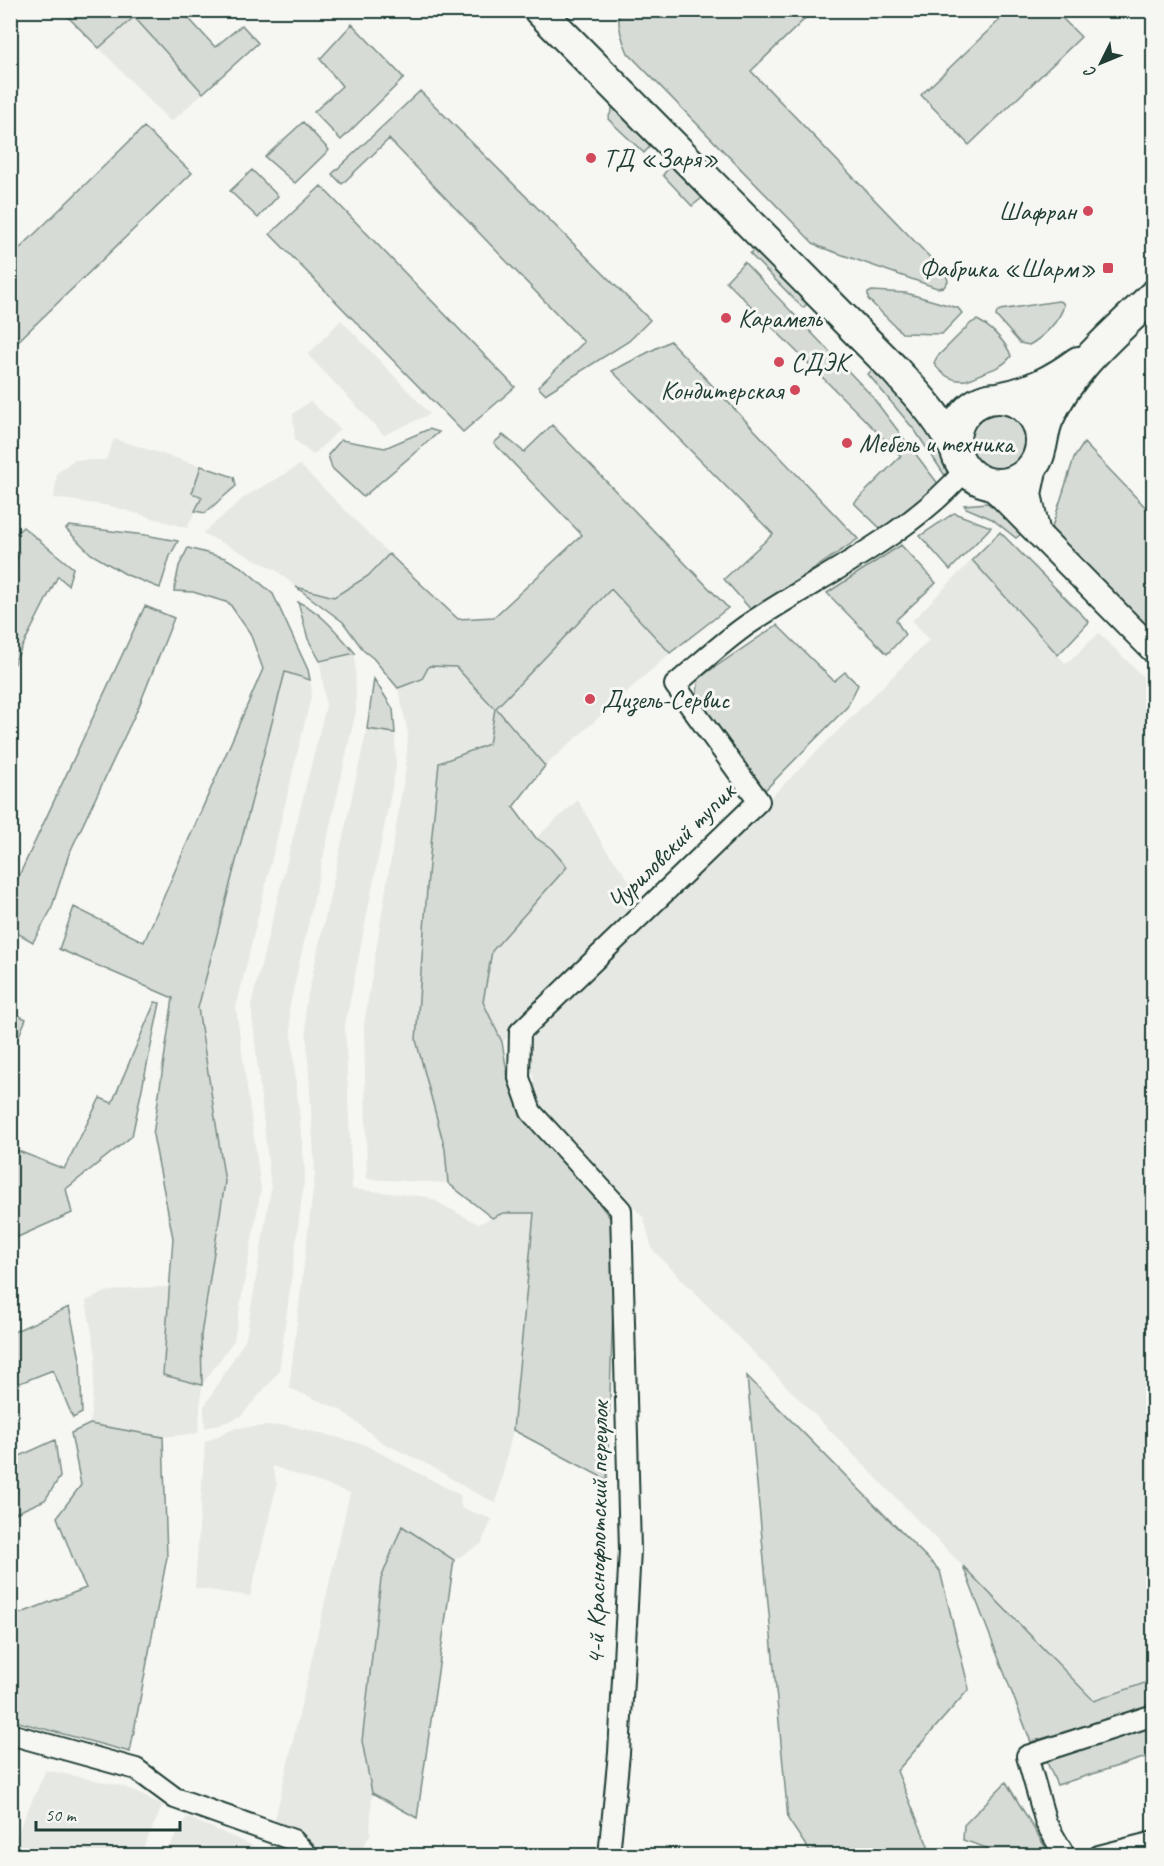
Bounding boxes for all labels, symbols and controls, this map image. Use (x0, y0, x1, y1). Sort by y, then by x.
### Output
north arrow (1071, 33, 1131, 93)
text: С (1079, 61, 1101, 82)
place label: ТД «Заря» (603, 142, 719, 175)
marker: ТД «Заря» (584, 151, 598, 165)
place label: Шафран (998, 195, 1078, 228)
marker: Шафран (1081, 204, 1095, 218)
place label: Фабрика «Шарм» (919, 252, 1096, 285)
marker: Фабрика «Шарм» (1101, 261, 1115, 275)
place label: Карамель (738, 302, 823, 335)
marker: Карамель (719, 311, 733, 325)
place label: СДЭК (791, 346, 853, 379)
marker: СДЭК (772, 355, 786, 369)
place label: Кондитерская (661, 374, 785, 407)
marker: Кондитерская (788, 383, 802, 397)
place label: Мебель и техника (859, 427, 1016, 460)
marker: Мебель и техника (840, 436, 854, 450)
place label: Дизель-Сервис (602, 683, 730, 717)
marker: Дизель-Сервис (583, 692, 597, 706)
street label: Чуриловский тупик (600, 774, 743, 917)
street label: 4-й Краснофлотский переулок (579, 1399, 616, 1665)
scale bar (36, 1794, 180, 1832)
text: 50 m (45, 1804, 78, 1826)

